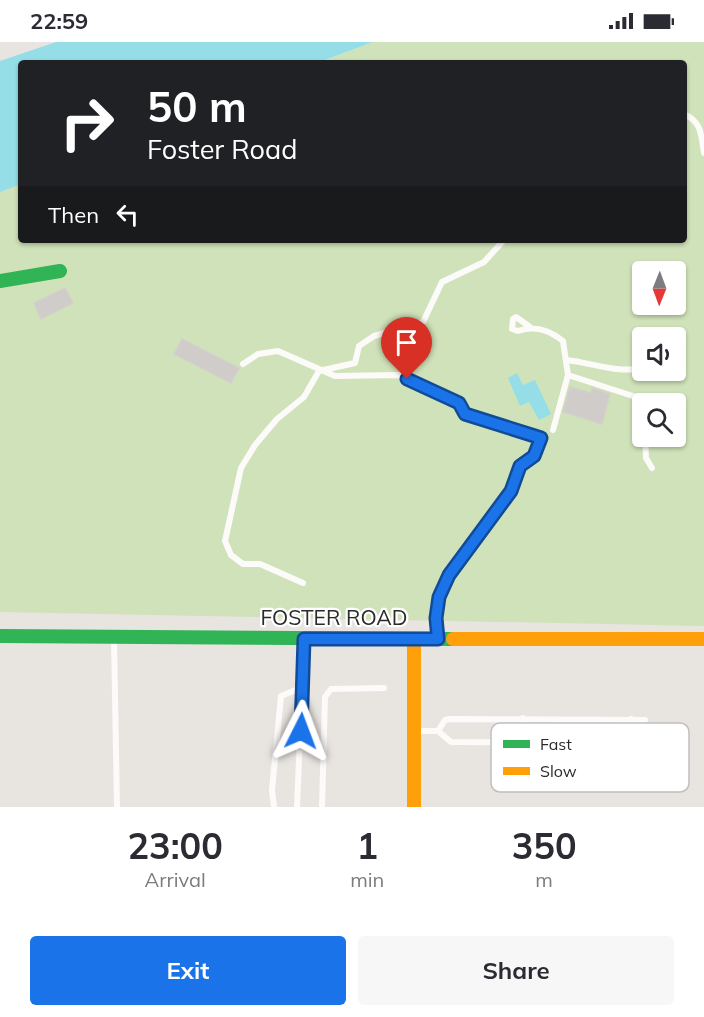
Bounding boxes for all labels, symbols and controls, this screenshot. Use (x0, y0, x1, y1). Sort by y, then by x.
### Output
text: 22:59 (30, 7, 88, 35)
text: 50 m (147, 80, 247, 133)
icon: right (48, 84, 126, 162)
text: Foster Road (147, 132, 297, 166)
icon: left (111, 198, 144, 231)
text: Then (48, 201, 99, 229)
north arrow (632, 261, 686, 315)
map controls (632, 261, 686, 447)
pin (381, 317, 432, 379)
icon: arrive (390, 326, 423, 359)
button: sound (632, 327, 686, 381)
button: search (632, 393, 686, 447)
street label: FOSTER ROAD (261, 604, 407, 630)
position arrow (269, 699, 333, 763)
legend (491, 723, 689, 792)
text: Fast (540, 734, 572, 754)
text: Slow (540, 761, 577, 781)
text: 23:00 (127, 823, 223, 868)
text: 1 (356, 823, 378, 868)
text: 350 (512, 823, 577, 868)
text: Arrival (145, 867, 206, 892)
text: min (350, 867, 384, 892)
text: m (535, 867, 553, 892)
button: Exit (30, 936, 346, 1005)
button: Share (358, 936, 674, 1005)

